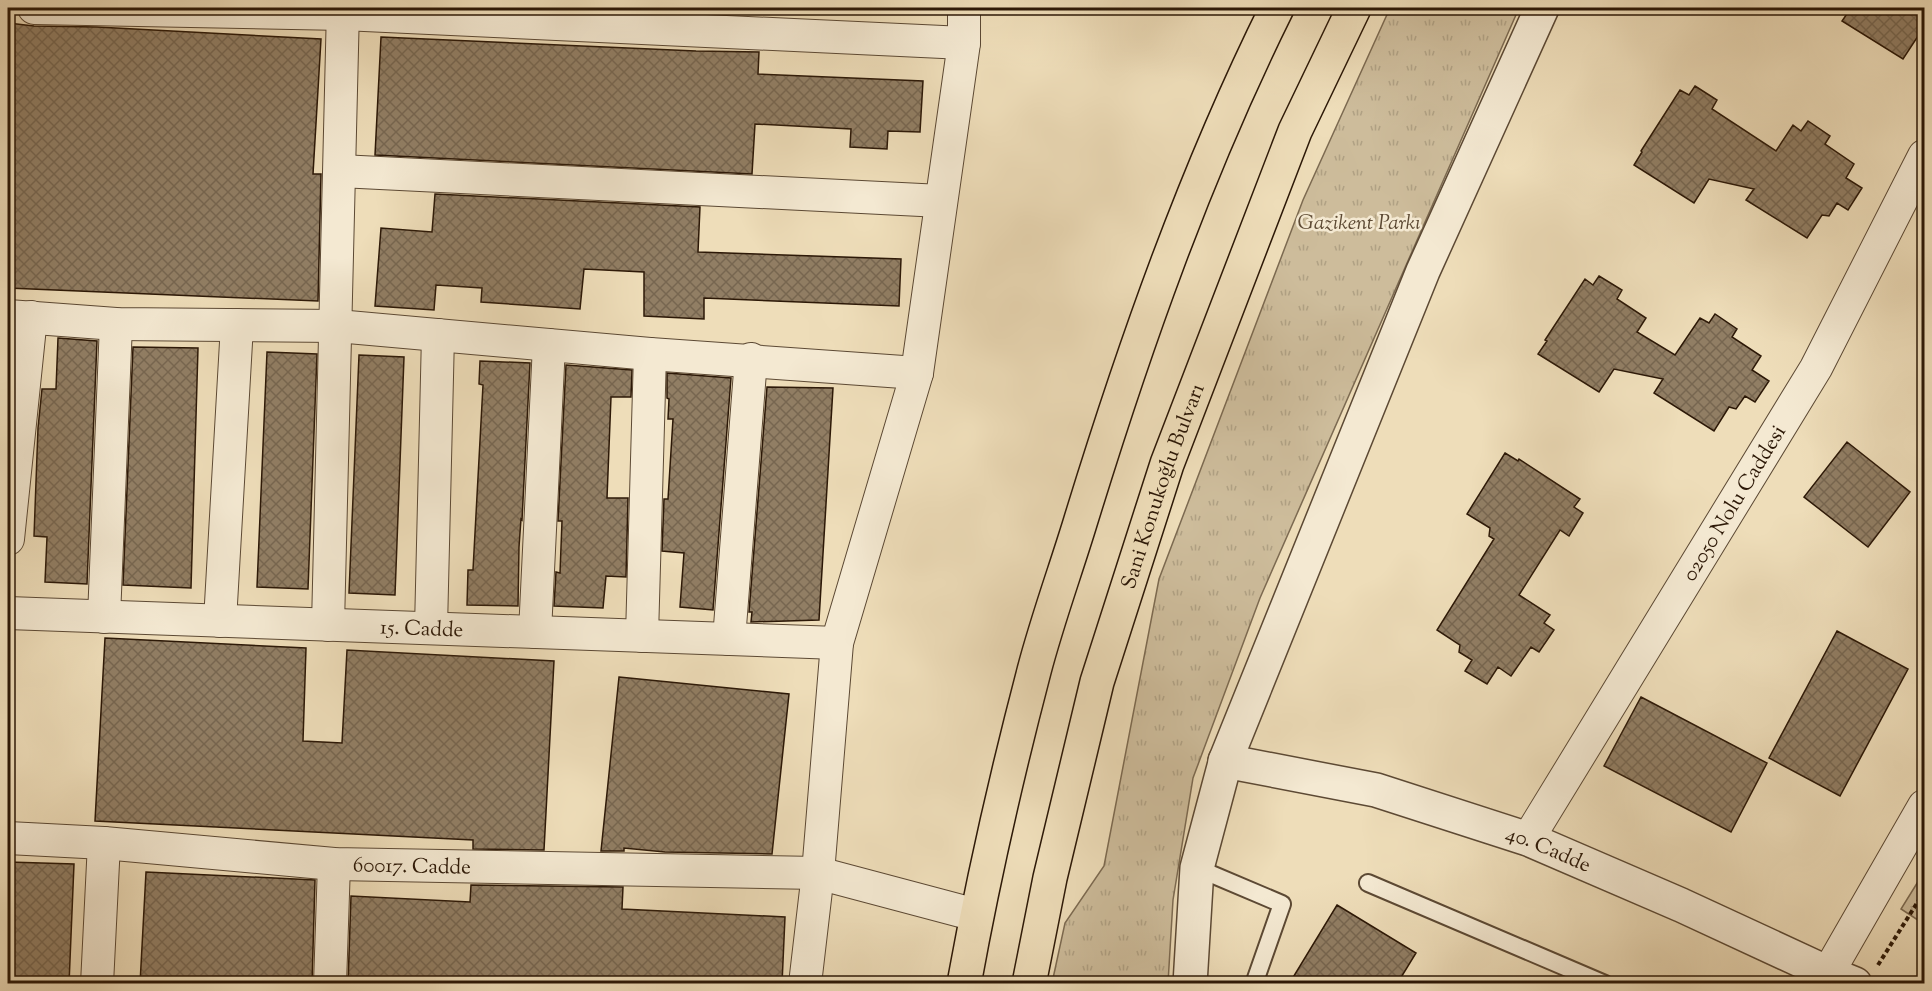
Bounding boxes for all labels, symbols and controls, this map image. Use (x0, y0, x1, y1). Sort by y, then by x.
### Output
park label: Gazikent Parkı (1298, 209, 1420, 239)
street label: Sani Konukoğlu Bulvarı (1115, 380, 1213, 593)
street label: 02050 Nolu Caddesi (1676, 420, 1795, 588)
street label: 15. Cadde (380, 613, 464, 646)
street label: 40. Cadde (1501, 820, 1595, 881)
street label: 60017. Cadde (353, 851, 471, 884)

